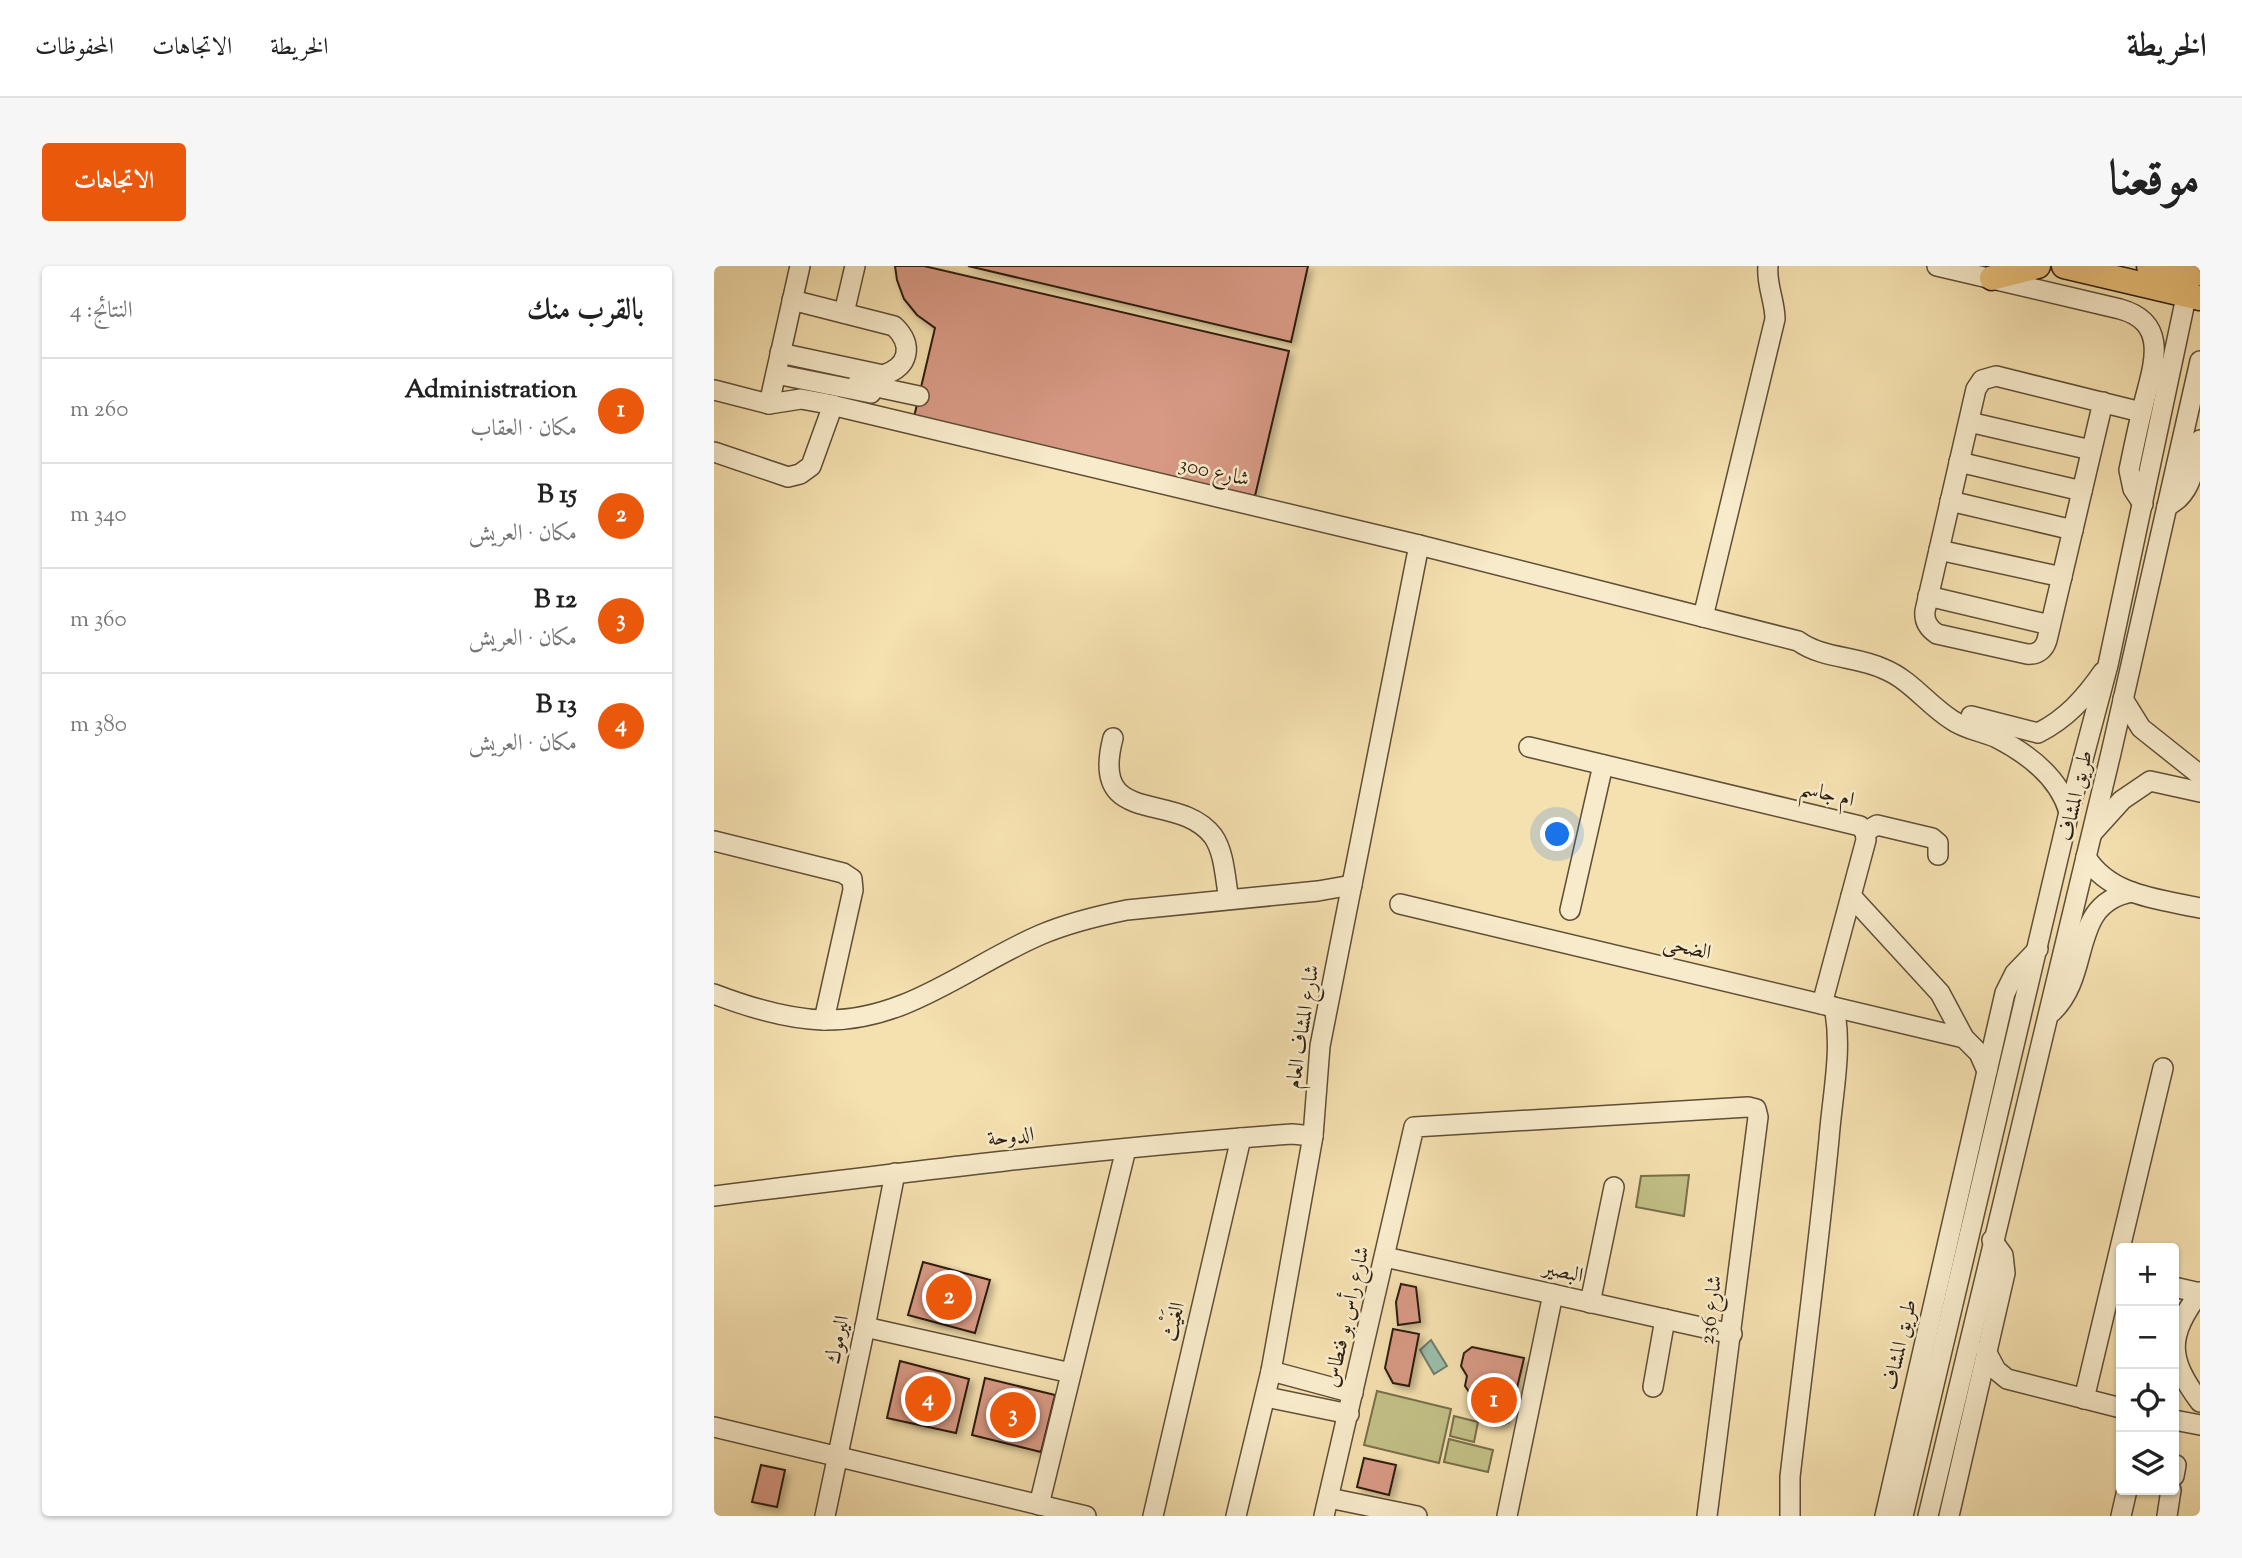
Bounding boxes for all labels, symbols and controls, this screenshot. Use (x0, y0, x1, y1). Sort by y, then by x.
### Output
text: الخريطة (2127, 24, 2207, 72)
text: المحفوظات (35, 31, 114, 65)
text: الاتجاهات (152, 31, 232, 65)
text: الخريطة (270, 31, 329, 65)
button: الاتجاهات (42, 143, 186, 221)
text: موقعنا (2108, 147, 2200, 217)
text: بالقرب منك (527, 290, 644, 333)
text: النتائج: 4 (70, 295, 133, 328)
text: Administration (405, 372, 577, 409)
text: 260 m (70, 394, 128, 427)
text: 1 (617, 394, 625, 427)
text: مكان · العقاب (470, 413, 577, 446)
street label: شارع 300 (1176, 450, 1252, 497)
text: B 15 (537, 477, 577, 514)
text: 340 m (70, 499, 127, 532)
text: 2 (616, 499, 626, 532)
text: مكان · العريش (468, 518, 577, 551)
text: B 12 (534, 582, 577, 619)
text: 360 m (70, 604, 127, 637)
text: 3 (616, 604, 626, 637)
text: مكان · العريش (468, 623, 577, 656)
text: B 13 (536, 687, 577, 724)
text: 380 m (70, 709, 127, 742)
text: 4 (615, 709, 627, 742)
text: مكان · العريش (468, 728, 577, 761)
street label: طريق المشاف (2052, 748, 2102, 844)
street label: ام جاسم (1796, 774, 1857, 820)
your location (1540, 817, 1574, 851)
street label: الضحى (1660, 929, 1714, 969)
street label: شارع المشاف العام (1279, 963, 1330, 1091)
street label: الدوحة (986, 1121, 1036, 1155)
street label: شارع رأس بو فنطاس (1315, 1243, 1380, 1391)
map controls (2116, 1243, 2179, 1495)
button: + (2116, 1243, 2179, 1306)
street label: البصير (1538, 1253, 1586, 1292)
pin: 2 (926, 1271, 972, 1323)
street label: شارع 236 (1693, 1274, 1732, 1346)
street label: طريق المشاف (1876, 1297, 1926, 1393)
street label: الغَيْث (1153, 1299, 1194, 1345)
button: − (2116, 1306, 2179, 1369)
street label: اليرموك (819, 1313, 859, 1367)
button: locate (2116, 1369, 2179, 1432)
pin: 4 (905, 1373, 951, 1425)
pin: 1 (1471, 1374, 1517, 1426)
pin: 3 (990, 1389, 1036, 1441)
button: layers (2116, 1432, 2179, 1495)

